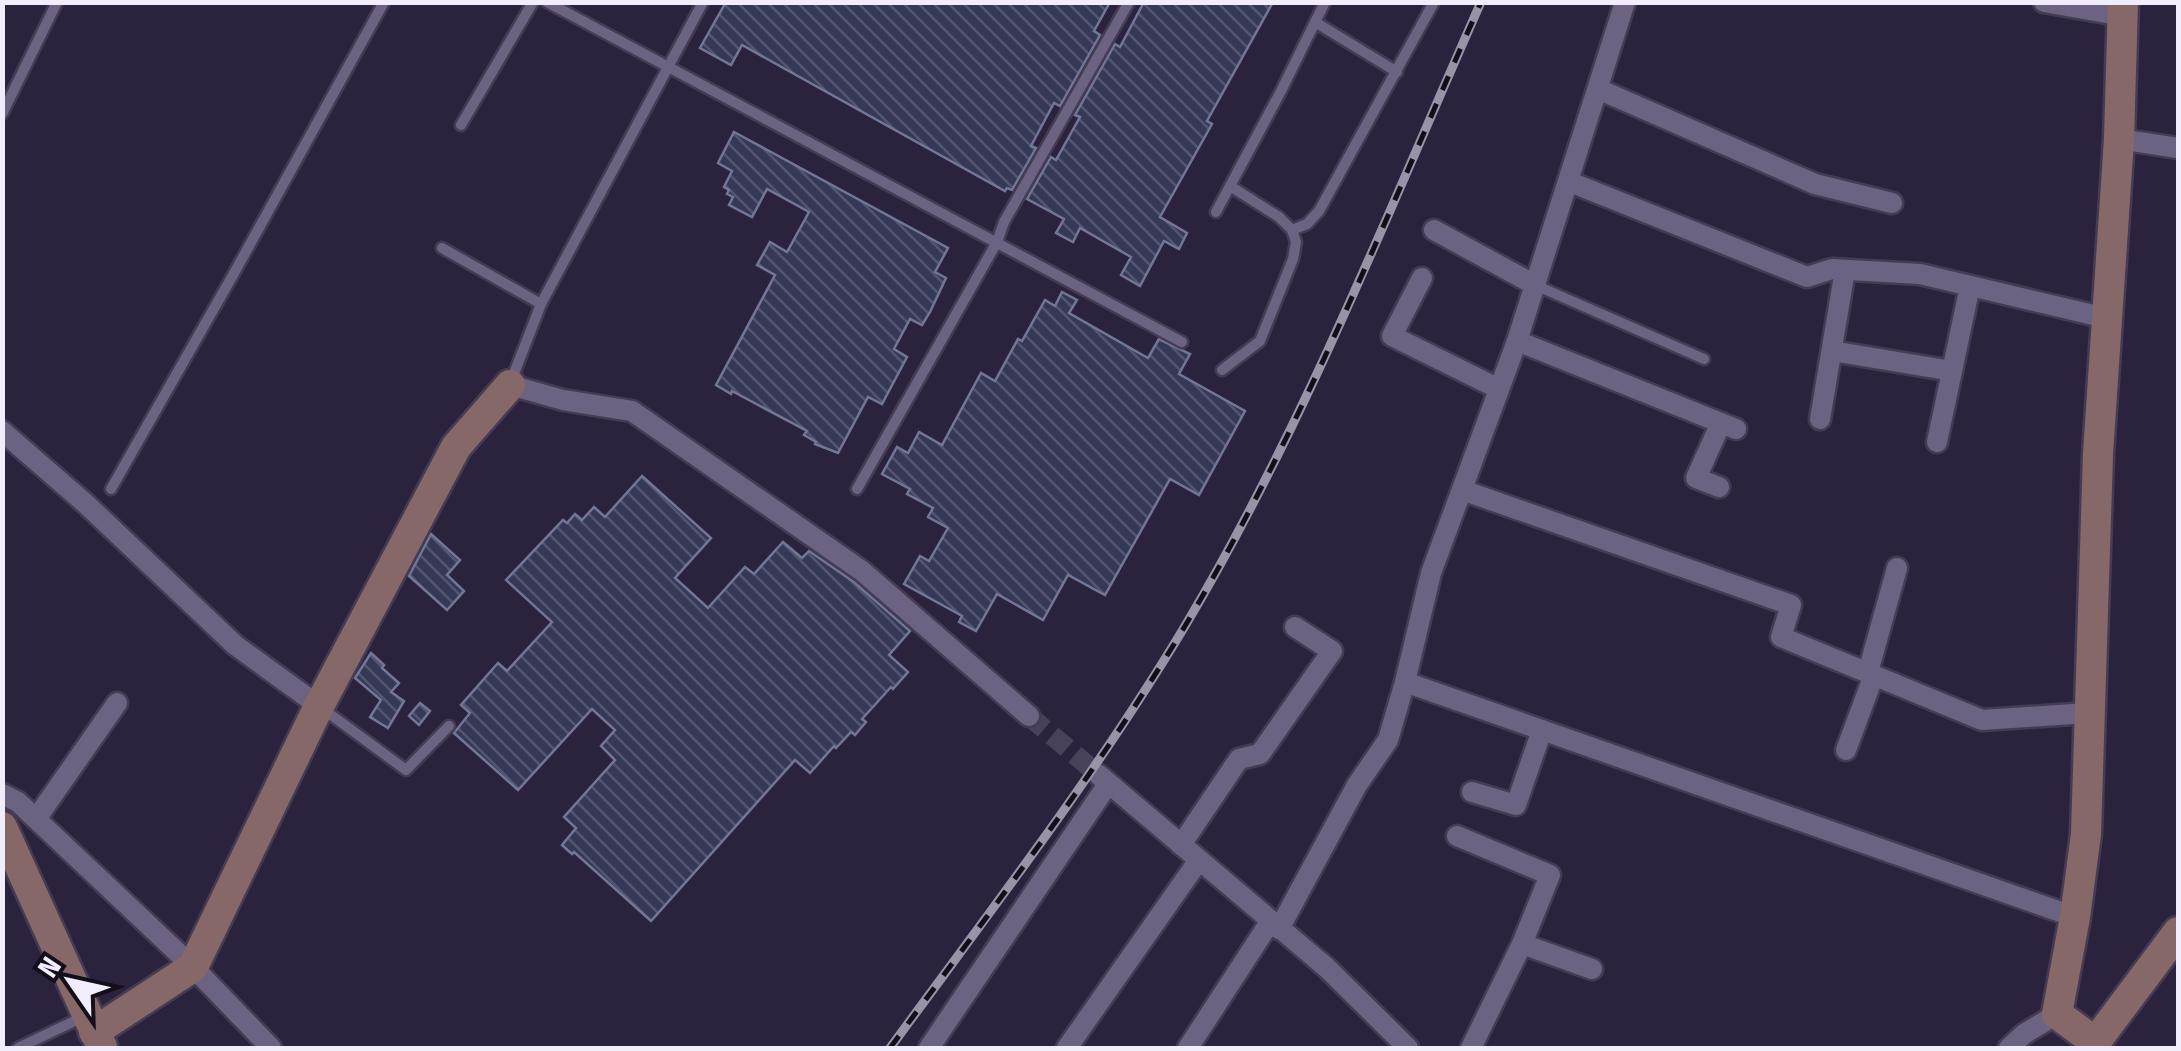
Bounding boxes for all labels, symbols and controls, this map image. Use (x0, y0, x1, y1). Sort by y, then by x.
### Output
north arrow (20, 931, 120, 1031)
text: N (31, 951, 68, 983)

